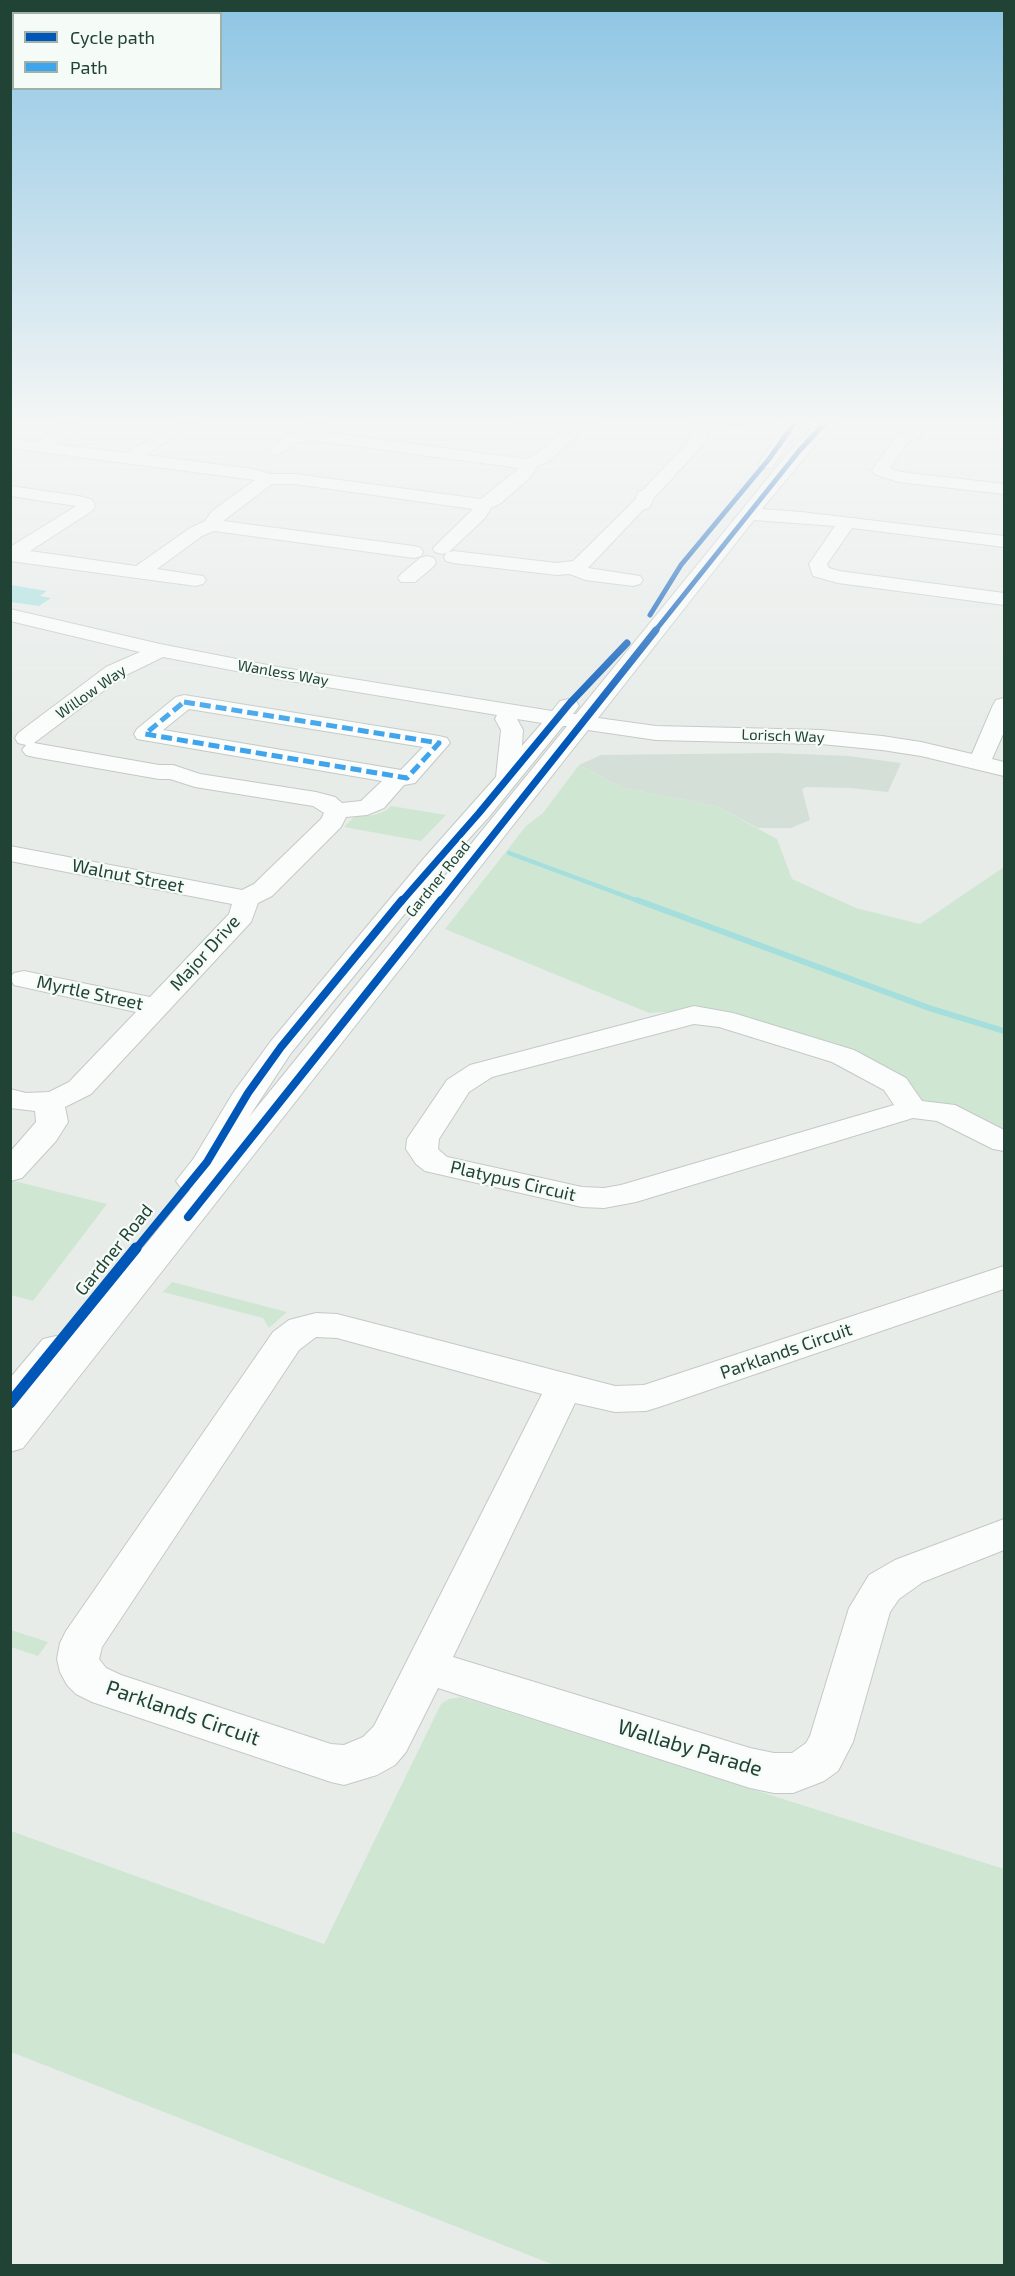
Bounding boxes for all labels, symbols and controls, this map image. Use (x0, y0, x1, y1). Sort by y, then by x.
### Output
legend (12, 12, 222, 90)
text: Cycle path (70, 26, 155, 48)
text: Path (70, 56, 108, 78)
street label: Wanless Way (236, 656, 330, 690)
street label: Willow Way (53, 661, 129, 723)
street label: Lorisch Way (741, 726, 825, 746)
street label: Gardner Road (402, 837, 474, 921)
street label: Walnut Street (70, 855, 186, 897)
street label: Major Drive (165, 911, 245, 995)
street label: Myrtle Street (35, 971, 145, 1015)
street label: Platypus Circuit (448, 1156, 578, 1206)
street label: Gardner Road (71, 1200, 157, 1300)
street label: Parklands Circuit (717, 1318, 855, 1384)
street label: Parklands Circuit (103, 1675, 263, 1751)
street label: Wallaby Parade (615, 1714, 765, 1782)

